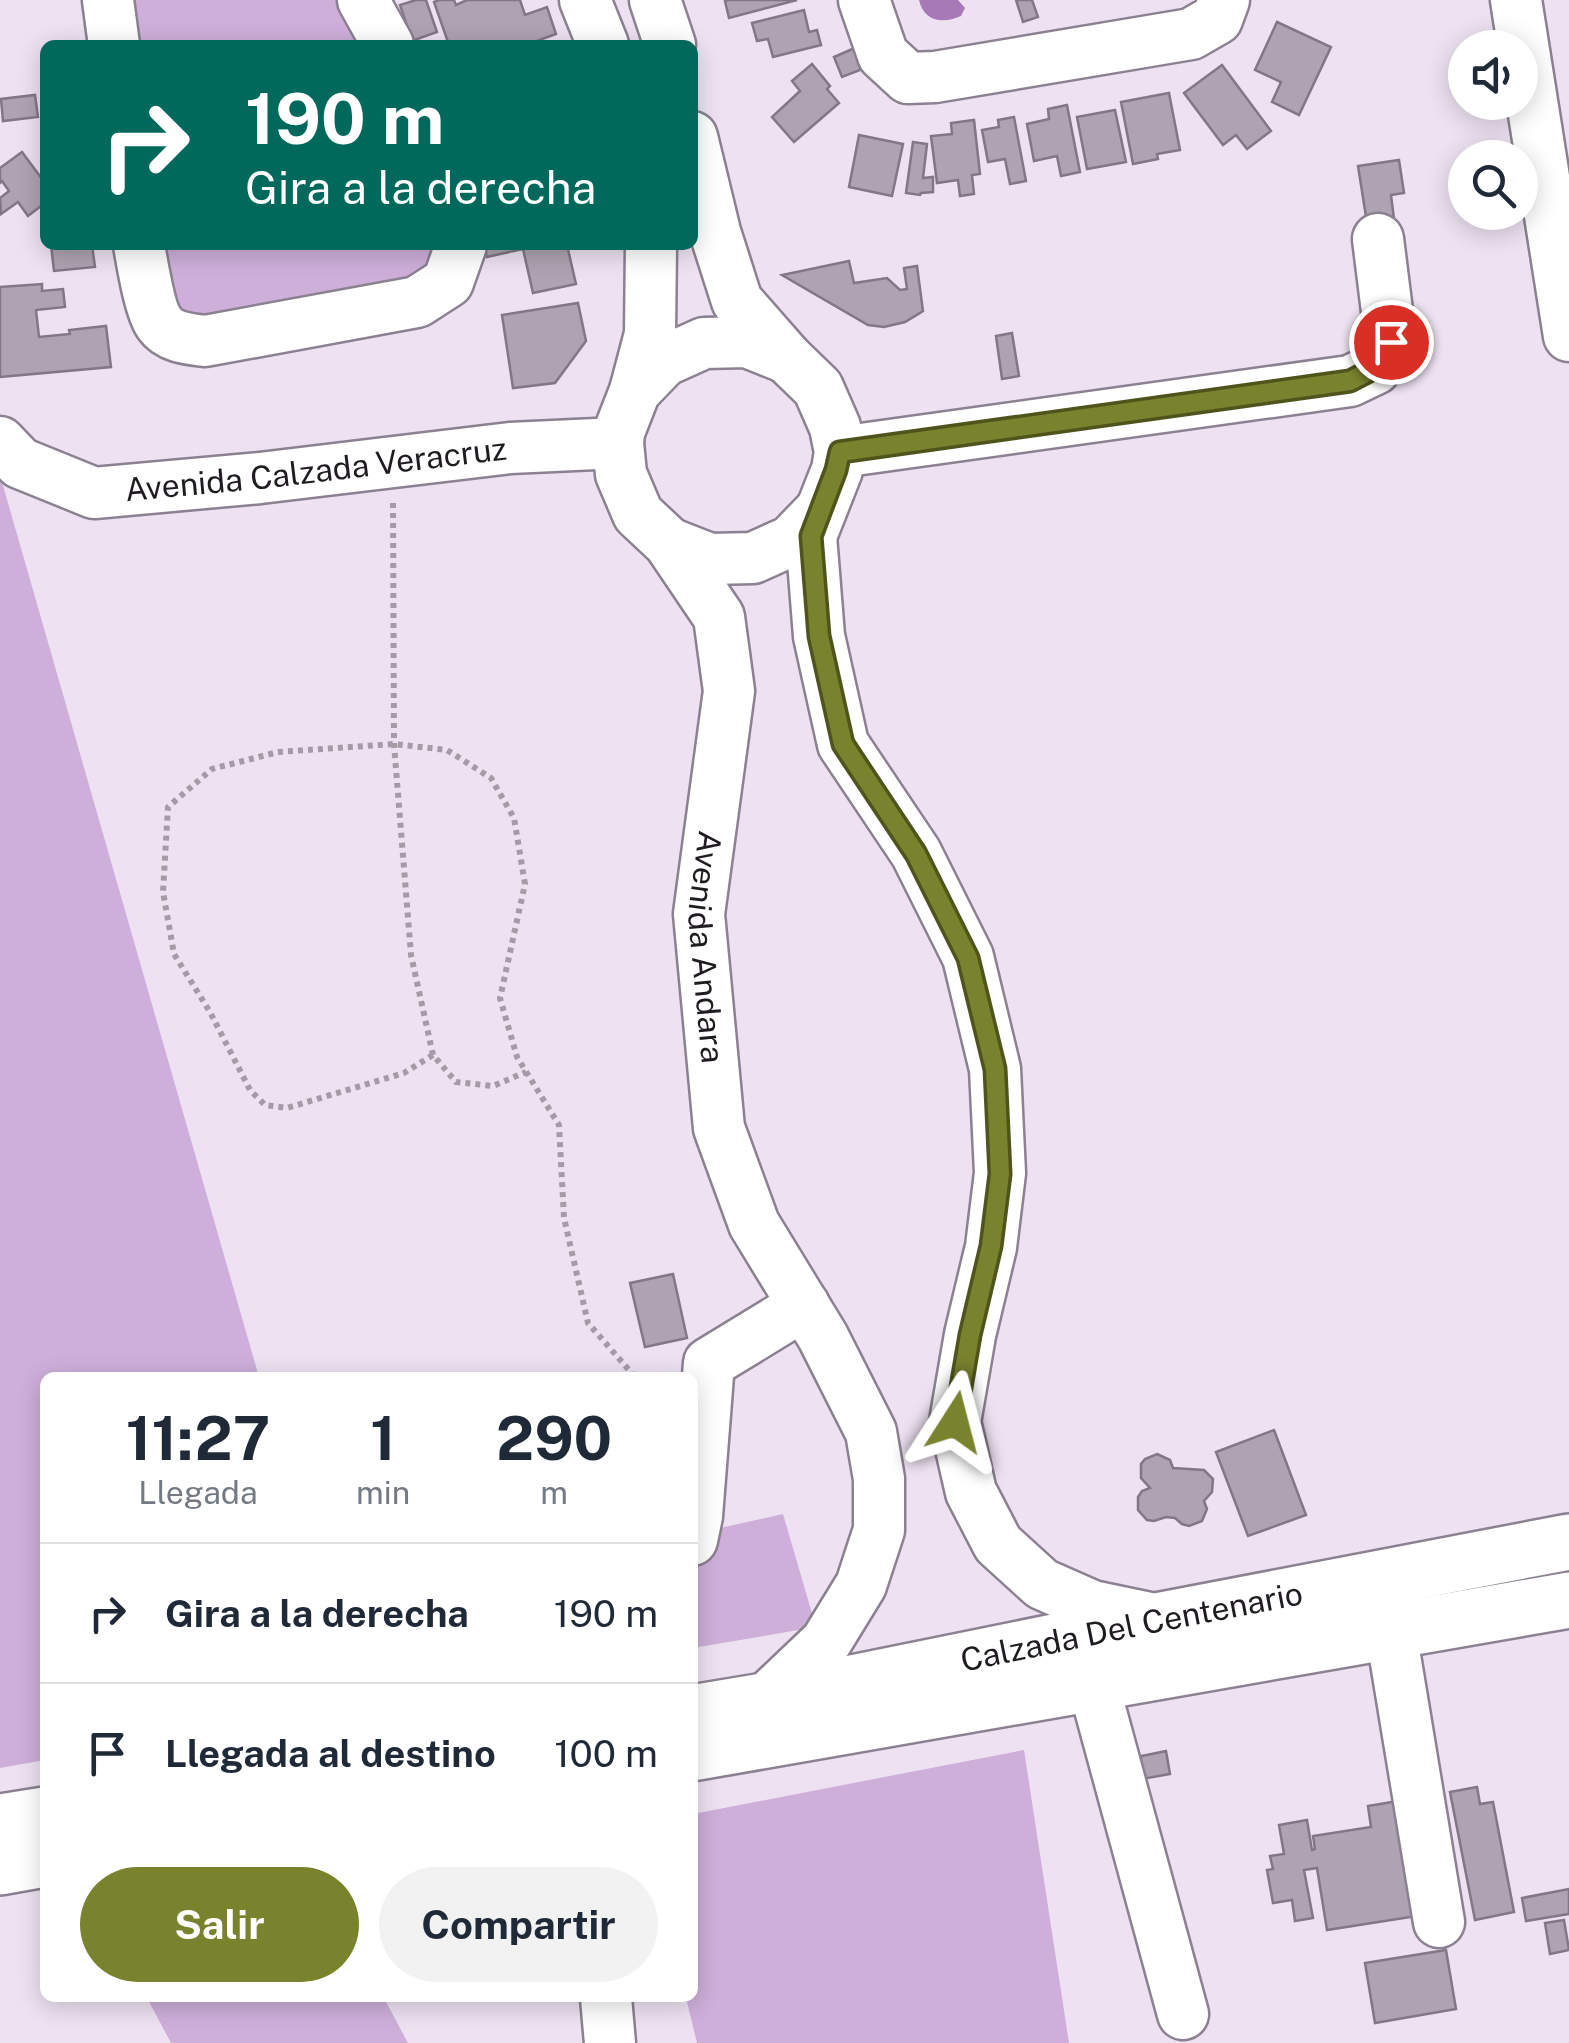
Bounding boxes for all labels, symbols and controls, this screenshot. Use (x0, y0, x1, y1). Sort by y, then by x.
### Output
map controls (1448, 30, 1538, 230)
button: sound (1448, 30, 1538, 120)
text: 190 m (245, 77, 444, 160)
icon: right (80, 80, 210, 210)
button: search (1448, 140, 1538, 230)
text: Gira a la derecha (245, 161, 596, 214)
pin (1349, 300, 1434, 385)
icon: arrive (1364, 315, 1419, 370)
street label: Avenida Calzada Veracruz (123, 430, 509, 508)
street label: Avenida Andara (681, 829, 732, 1065)
position arrow (903, 1370, 1007, 1474)
text: 11:27 (126, 1403, 270, 1474)
text: 1 (370, 1403, 396, 1474)
text: 290 (496, 1403, 612, 1474)
text: Llegada (138, 1474, 258, 1511)
text: min (356, 1474, 410, 1511)
text: m (540, 1474, 568, 1511)
street label: Calzada Del Centenario (957, 1574, 1306, 1679)
icon: right (80, 1586, 135, 1641)
text: Gira a la derecha (165, 1591, 469, 1636)
text: 190 m (554, 1591, 658, 1636)
icon: arrive (80, 1726, 135, 1781)
text: Llegada al destino (165, 1731, 496, 1776)
text: 100 m (554, 1731, 658, 1776)
button: Salir (80, 1867, 359, 1982)
button: Compartir (379, 1867, 658, 1982)

